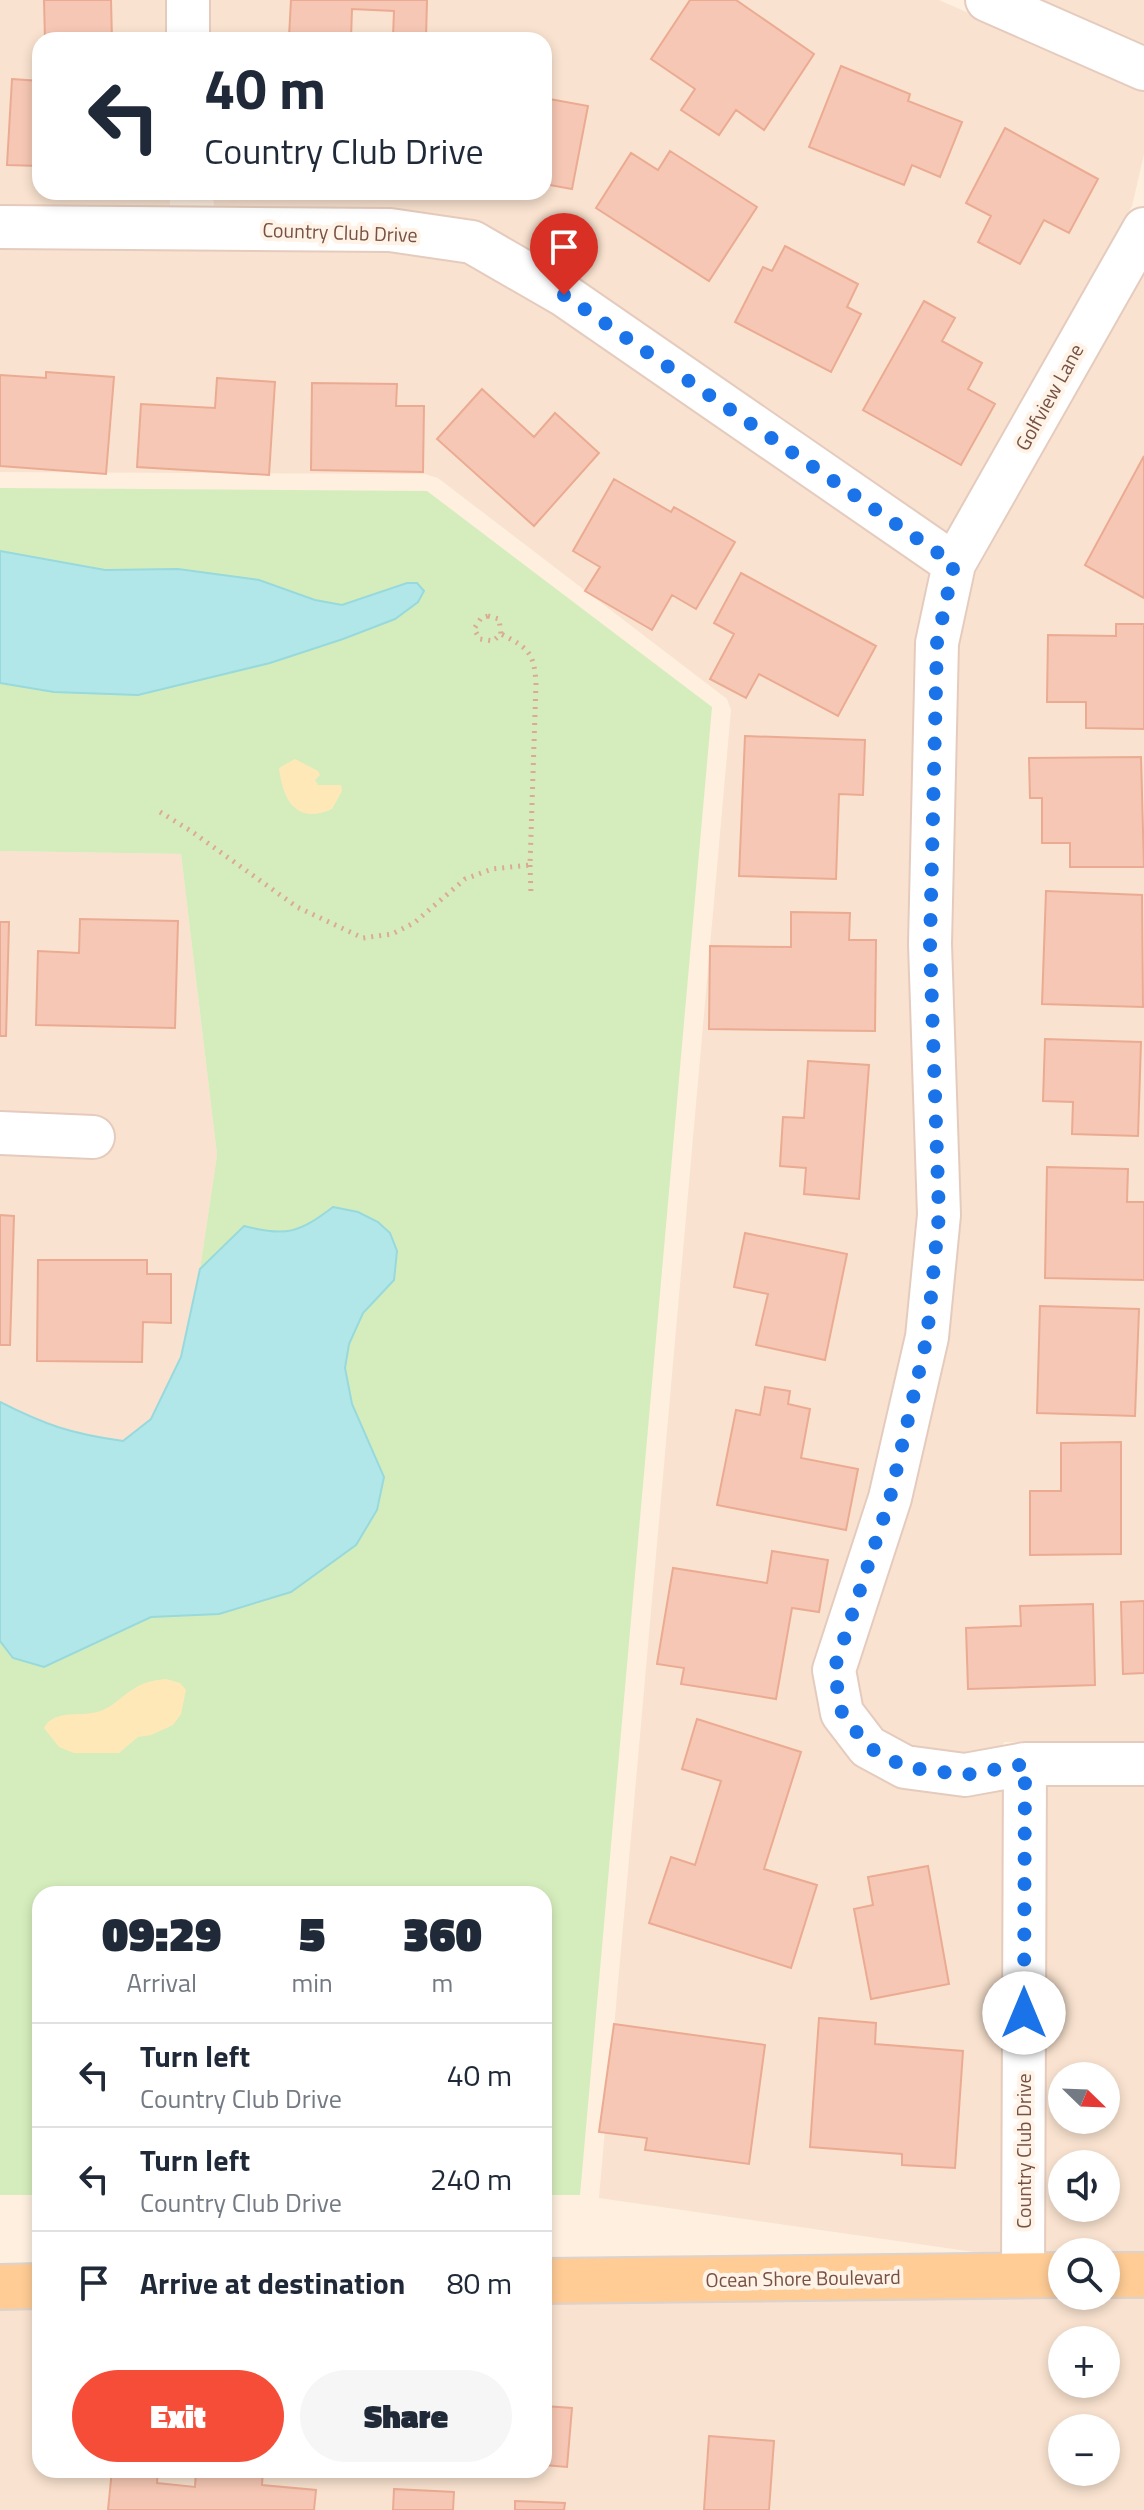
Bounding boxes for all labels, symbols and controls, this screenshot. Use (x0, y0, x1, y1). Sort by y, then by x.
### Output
text: 40 m (204, 46, 326, 131)
icon: left (72, 64, 176, 168)
text: Country Club Drive (204, 123, 484, 178)
pin (530, 213, 598, 295)
street label: Country Club Drive (262, 214, 418, 250)
icon: arrive (542, 225, 586, 269)
street label: Golfview Lane (1007, 338, 1091, 456)
text: 09:29 (102, 1897, 221, 1970)
text: 5 (299, 1897, 325, 1970)
text: 360 (403, 1897, 482, 1970)
text: Arrival (126, 1963, 197, 2002)
text: min (291, 1963, 333, 2002)
text: m (432, 1963, 453, 2002)
position arrow (982, 1971, 1066, 2055)
text: Turn left (140, 2033, 250, 2079)
text: 40 m (447, 2052, 512, 2098)
icon: left (72, 2053, 116, 2097)
north arrow (1048, 2062, 1120, 2134)
map controls (1048, 2062, 1120, 2486)
street label: Country Club Drive (1008, 2073, 1039, 2229)
text: Country Club Drive (140, 2079, 342, 2118)
text: Turn left (140, 2137, 250, 2183)
button: sound (1048, 2150, 1120, 2222)
text: 240 m (430, 2156, 512, 2202)
icon: left (72, 2157, 116, 2201)
text: Country Club Drive (140, 2183, 342, 2222)
button: search (1048, 2238, 1120, 2310)
text: Arrive at destination (140, 2260, 405, 2306)
text: 80 m (447, 2260, 512, 2306)
icon: arrive (72, 2261, 116, 2305)
street label: Ocean Shore Boulevard (705, 2261, 901, 2295)
button: + (1048, 2326, 1120, 2398)
button: Exit (72, 2370, 284, 2462)
button: Share (300, 2370, 512, 2462)
button: − (1048, 2414, 1120, 2486)

